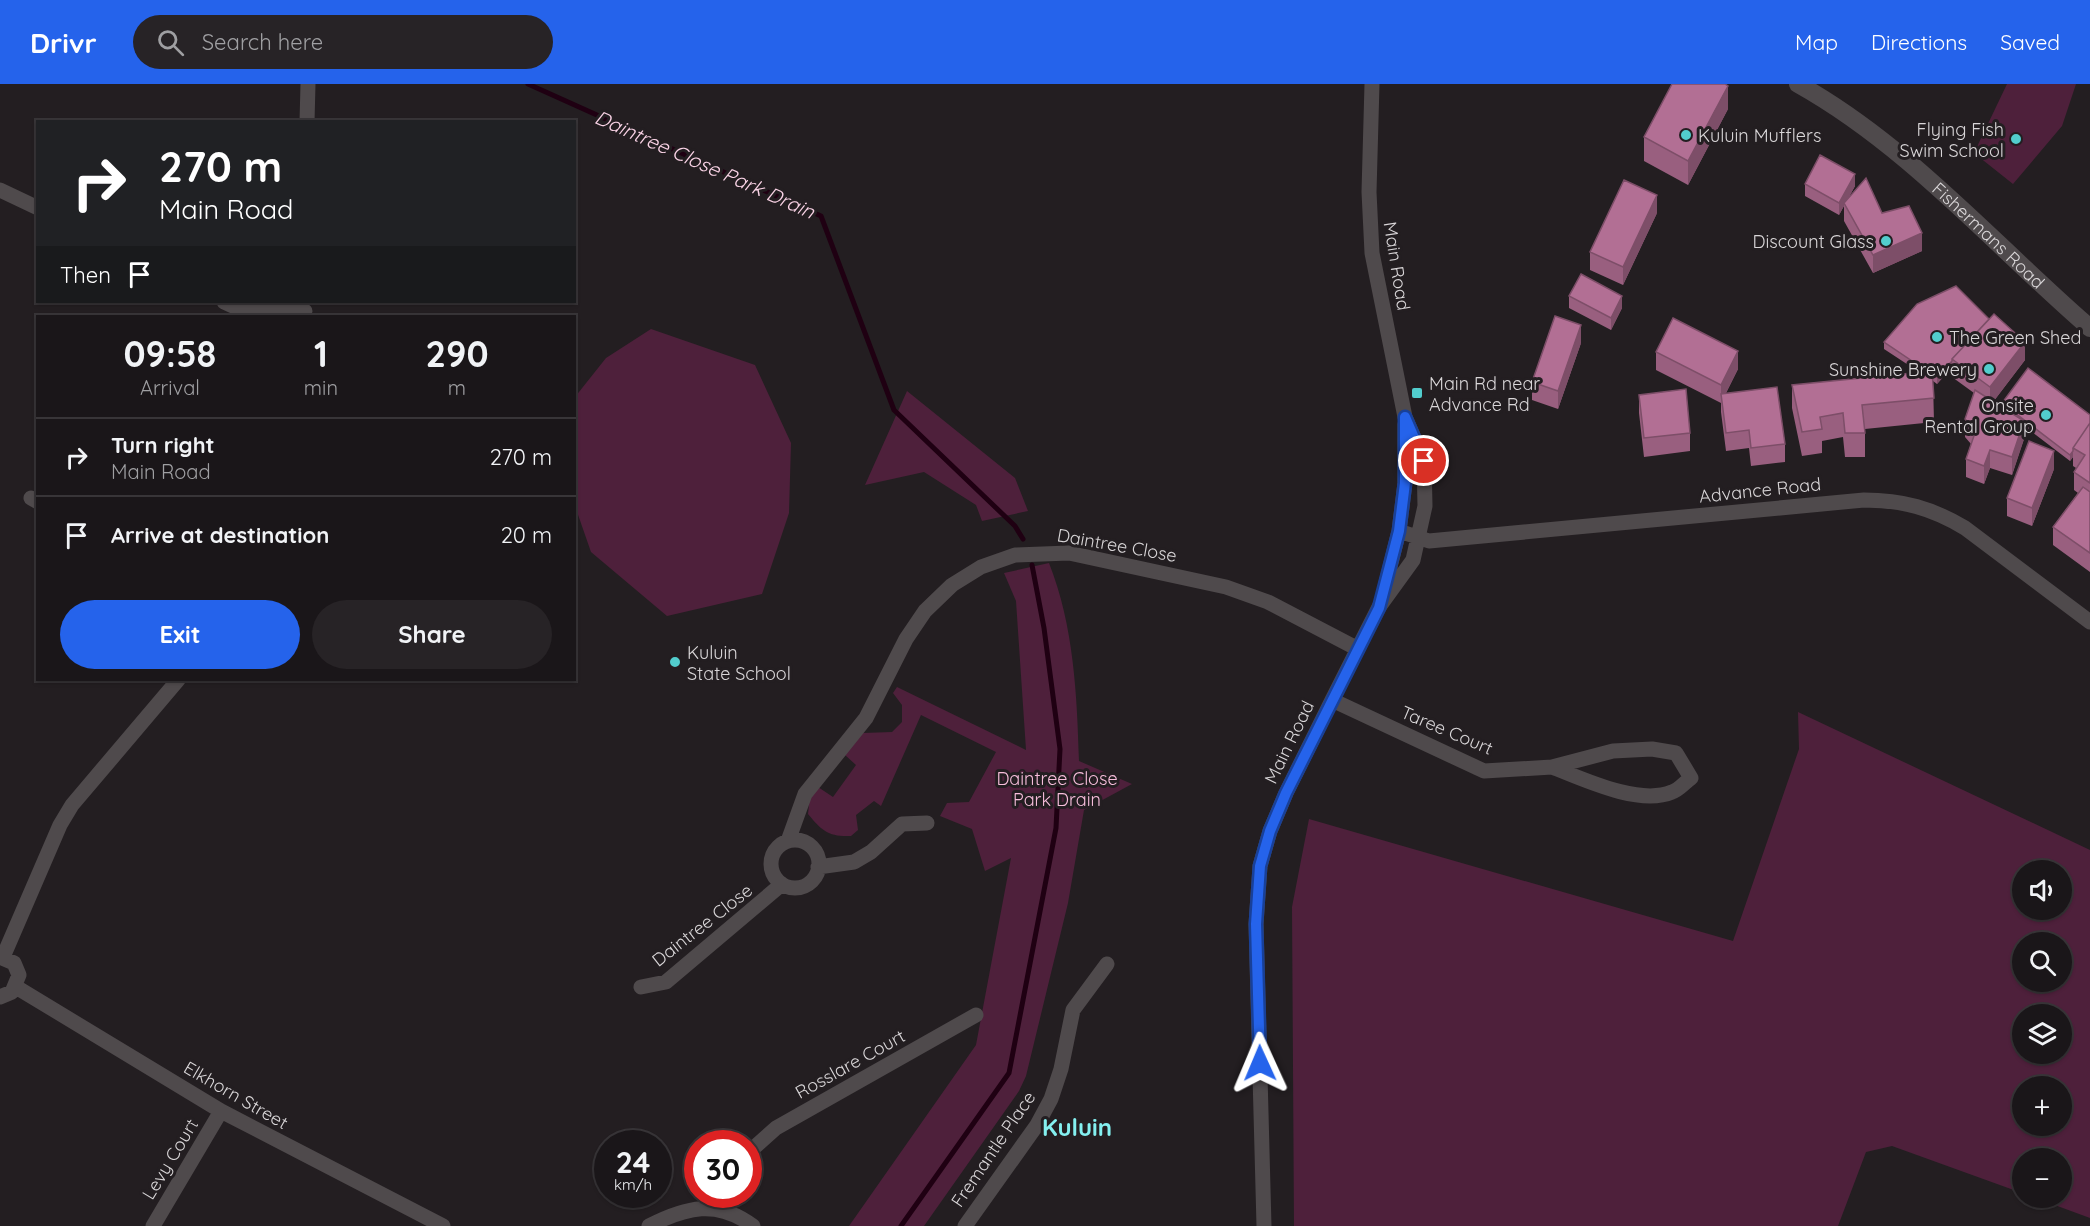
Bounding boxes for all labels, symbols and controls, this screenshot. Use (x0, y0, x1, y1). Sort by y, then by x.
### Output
search box (133, 15, 553, 69)
text: Drivr (30, 25, 97, 60)
icon: search (154, 26, 187, 59)
text: Search here (202, 28, 323, 56)
text: Map (1795, 29, 1838, 55)
text: Directions (1871, 29, 1967, 55)
text: Saved (2000, 29, 2060, 55)
water label: Daintree Close Park Drain (591, 104, 819, 224)
place label: Flying Fish Swim School (1900, 118, 2004, 162)
place label: Kuluin Mufflers (1698, 124, 1821, 147)
marker: Kuluin Mufflers (1679, 128, 1693, 142)
marker: Flying Fish Swim School (2009, 132, 2023, 146)
text: 270 m (159, 140, 282, 193)
icon: right (60, 144, 138, 222)
street label: Fishermans Road (1928, 177, 2050, 293)
text: Main Road (159, 192, 293, 226)
street label: Main Road (1379, 220, 1415, 312)
place label: Discount Glass (1752, 230, 1874, 253)
marker: Discount Glass (1879, 234, 1893, 248)
icon: arrive (123, 258, 156, 291)
text: Then (60, 261, 111, 289)
place label: The Green Shed (1949, 326, 2081, 349)
marker: The Green Shed (1930, 330, 1944, 344)
text: 09:58 (124, 331, 216, 376)
text: 1 (314, 331, 328, 376)
text: 290 (425, 331, 489, 376)
place label: Sunshine Brewery (1829, 358, 1977, 381)
marker: Sunshine Brewery (1982, 362, 1996, 376)
place label: Main Rd near Advance Rd (1429, 372, 1540, 416)
text: Arrival (140, 375, 200, 400)
text: min (304, 375, 338, 400)
text: m (448, 375, 466, 400)
marker: Main Rd near Advance Rd (1410, 386, 1424, 400)
place label: Onsite Rental Group (1924, 394, 2034, 438)
marker: Onsite Rental Group (2039, 408, 2053, 422)
text: Turn right (111, 431, 215, 459)
pin (1398, 435, 1449, 486)
icon: right (60, 441, 93, 474)
text: 270 m (490, 443, 552, 471)
icon: arrive (1407, 444, 1440, 477)
text: Main Road (111, 459, 211, 484)
street label: Advance Road (1698, 472, 1822, 508)
icon: arrive (60, 519, 93, 552)
text: Arrive at destination (111, 521, 329, 549)
text: 20 m (501, 521, 552, 549)
street label: Daintree Close (1055, 523, 1179, 567)
button: Exit (60, 600, 300, 669)
button: Share (312, 600, 552, 669)
place label: Kuluin State School (687, 641, 791, 685)
marker: Kuluin State School (668, 655, 682, 669)
street label: Main Road (1259, 697, 1319, 787)
street label: Taree Court (1398, 700, 1496, 760)
park label: Daintree Close Park Drain (996, 767, 1118, 811)
map controls (2012, 860, 2072, 1208)
button: sound (2012, 860, 2072, 920)
street label: Daintree Close (647, 879, 757, 971)
button: search (2012, 932, 2072, 992)
button: layers (2012, 1004, 2072, 1064)
street label: Rosslare Court (791, 1024, 909, 1104)
position arrow (1228, 1031, 1292, 1095)
street label: Elkhorn Street (180, 1056, 292, 1134)
button: + (2012, 1076, 2072, 1136)
street label: Fremantle Place (946, 1087, 1040, 1211)
district label: Kuluin (1042, 1112, 1112, 1142)
street label: Levy Court (137, 1114, 203, 1204)
speed limit sign: 30 (684, 1130, 762, 1208)
text: 24 (616, 1143, 650, 1181)
button: − (2012, 1148, 2072, 1208)
text: km/h (614, 1175, 652, 1194)

